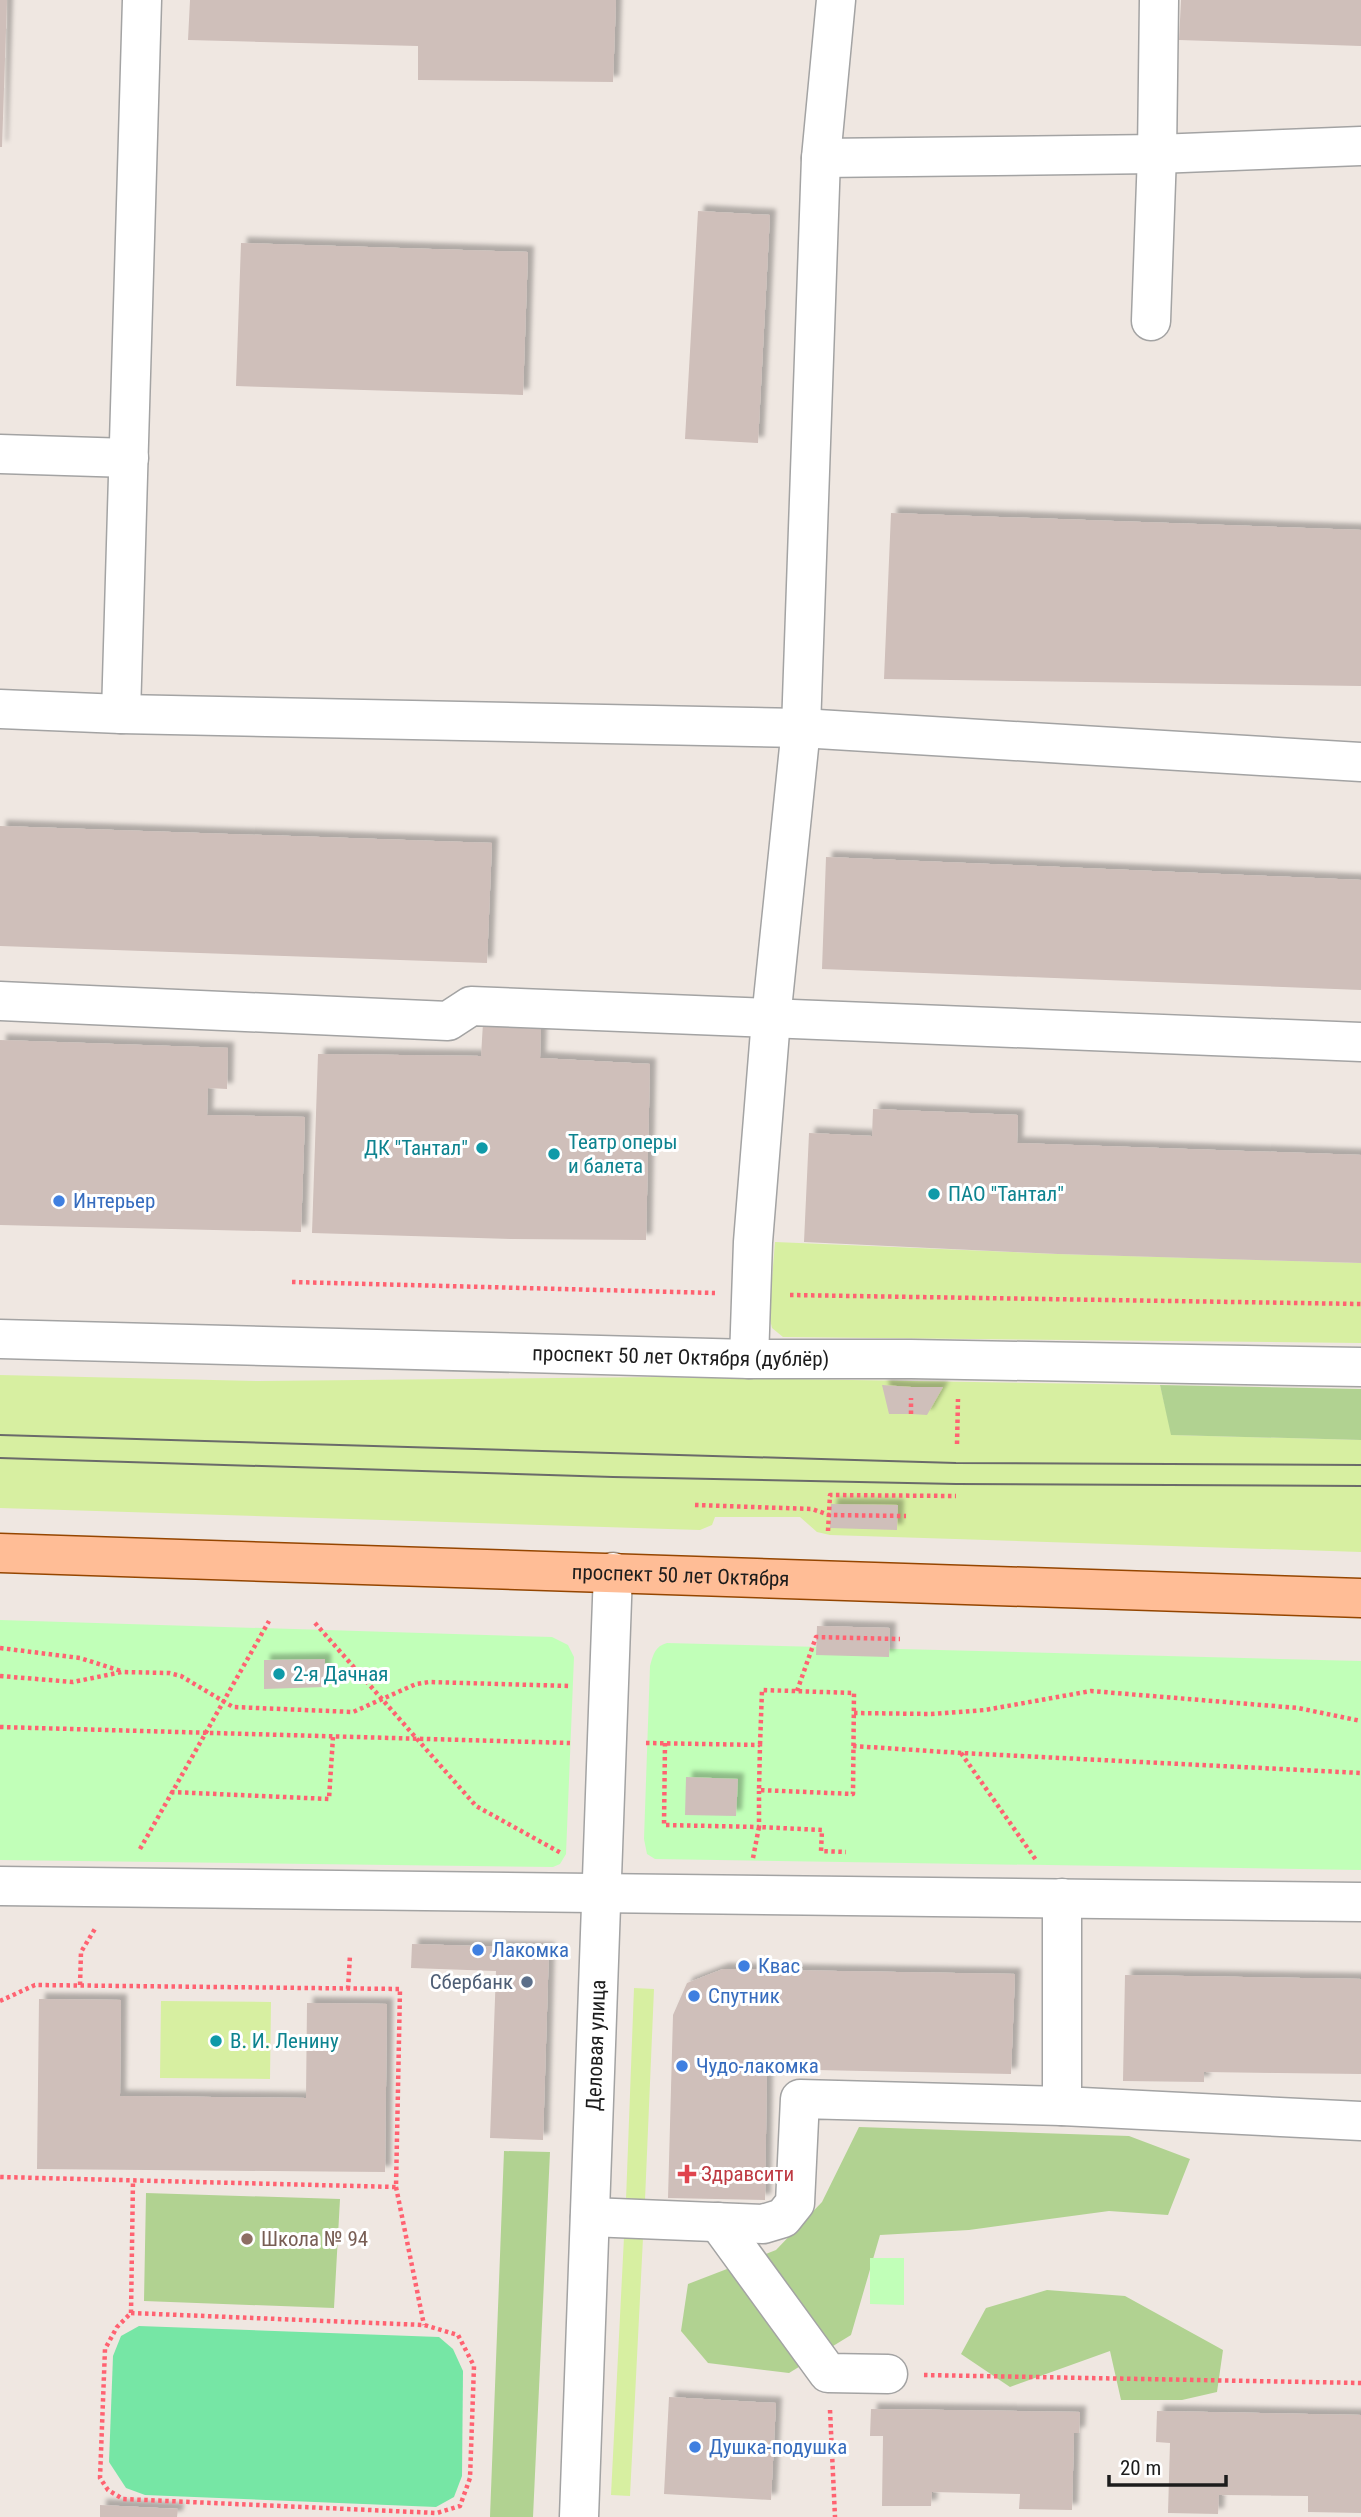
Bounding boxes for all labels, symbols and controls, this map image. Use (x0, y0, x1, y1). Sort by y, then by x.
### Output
place label: Театр оперы и балета (568, 1130, 677, 1178)
place label: ДК "Тантал" (364, 1136, 468, 1160)
marker: ДК "Тантал" (474, 1140, 490, 1156)
marker: Театр оперы и балета (546, 1146, 562, 1162)
place label: ПАО "Тантал" (948, 1182, 1064, 1206)
marker: ПАО "Тантал" (926, 1186, 942, 1202)
place label: Интерьер (73, 1189, 155, 1213)
marker: Интерьер (51, 1193, 67, 1209)
street label: проспект 50 лет Октября (дублёр) (532, 1341, 829, 1371)
street label: проспект 50 лет Октября (571, 1560, 790, 1591)
place label: 2-я Дачная (293, 1662, 388, 1686)
marker: 2-я Дачная (271, 1666, 287, 1682)
place label: Лакомка (492, 1938, 569, 1962)
marker: Лакомка (470, 1942, 486, 1958)
place label: Квас (758, 1954, 800, 1978)
marker: Квас (736, 1958, 752, 1974)
place label: Сбербанк (430, 1970, 513, 1994)
marker: Сбербанк (519, 1974, 535, 1990)
street label: Деловая улица (582, 1979, 610, 2111)
place label: Спутник (708, 1984, 780, 2008)
marker: Спутник (686, 1988, 702, 2004)
place label: В. И. Ленину (230, 2029, 339, 2053)
marker: В. И. Ленину (208, 2033, 224, 2049)
place label: Чудо-лакомка (696, 2054, 819, 2078)
marker: Чудо-лакомка (674, 2058, 690, 2074)
place label: Здравсити (701, 2162, 794, 2186)
marker: Здравсити (679, 2166, 695, 2182)
place label: Школа № 94 (261, 2227, 368, 2251)
marker: Школа № 94 (239, 2231, 255, 2247)
place label: Душка-подушка (709, 2435, 847, 2459)
marker: Душка-подушка (687, 2439, 703, 2455)
scale bar (1109, 2444, 1226, 2488)
text: 20 m (1120, 2456, 1161, 2480)

